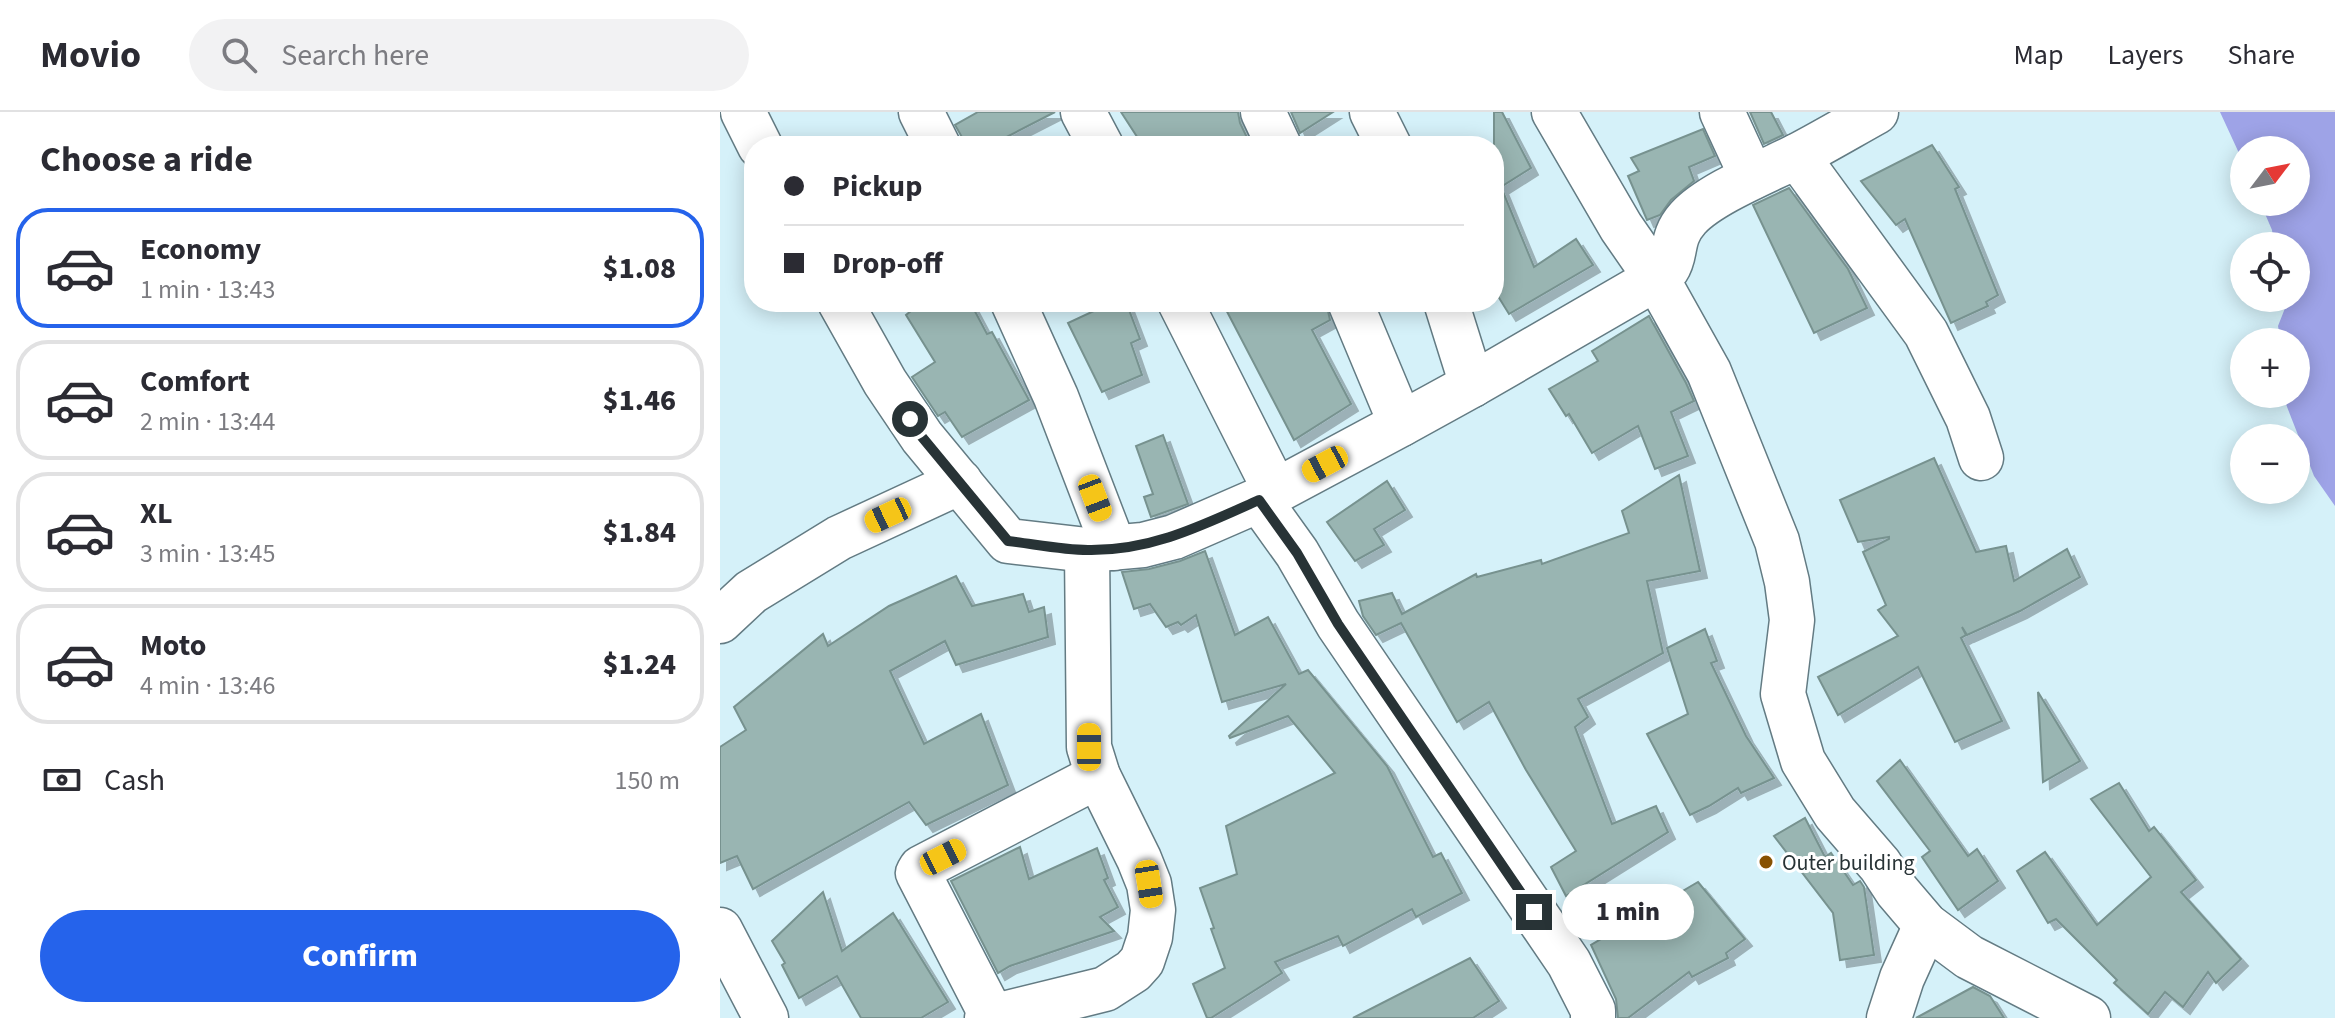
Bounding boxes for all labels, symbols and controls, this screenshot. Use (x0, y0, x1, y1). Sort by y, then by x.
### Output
search box (189, 19, 749, 91)
text: Movio (40, 28, 141, 82)
icon: search (217, 33, 261, 77)
text: Search here (281, 34, 429, 77)
text: Map (2013, 35, 2063, 75)
text: Layers (2107, 35, 2183, 75)
text: Share (2227, 35, 2295, 75)
text: Choose a ride (40, 134, 253, 185)
north arrow (2230, 136, 2310, 216)
map controls (2230, 136, 2310, 504)
text: Pickup (832, 165, 922, 208)
text: Economy (140, 228, 261, 271)
icon: car (44, 232, 116, 304)
button: locate (2230, 232, 2310, 312)
text: Drop-off (832, 242, 943, 285)
text: $1.08 (603, 247, 676, 290)
text: 1 min · 13:43 (140, 271, 275, 308)
button: + (2230, 328, 2310, 408)
text: Comfort (140, 360, 250, 403)
icon: car (44, 364, 116, 436)
text: $1.46 (603, 379, 676, 422)
route start (892, 401, 928, 437)
text: 2 min · 13:44 (140, 403, 275, 440)
button: − (2230, 424, 2310, 504)
car (1298, 442, 1352, 486)
car (1075, 471, 1115, 525)
text: XL (140, 492, 173, 535)
car (861, 494, 915, 536)
icon: car (44, 496, 116, 568)
text: $1.84 (603, 511, 676, 554)
text: 3 min · 13:45 (140, 535, 275, 572)
text: Moto (140, 624, 206, 667)
icon: car (44, 628, 116, 700)
text: $1.24 (603, 643, 676, 686)
text: 4 min · 13:46 (140, 667, 275, 704)
car (1077, 723, 1101, 771)
icon: cash (40, 758, 84, 802)
text: Cash (104, 759, 165, 802)
text: 150 m (614, 762, 680, 799)
car (916, 835, 970, 879)
place label: Outer building (1782, 847, 1915, 879)
marker: Outer building (1757, 853, 1775, 871)
car (1133, 858, 1165, 910)
callout: 1 min (1562, 884, 1694, 940)
text: 1 min (1596, 893, 1660, 930)
route end (1516, 894, 1552, 930)
button: Confirm (40, 910, 680, 1002)

